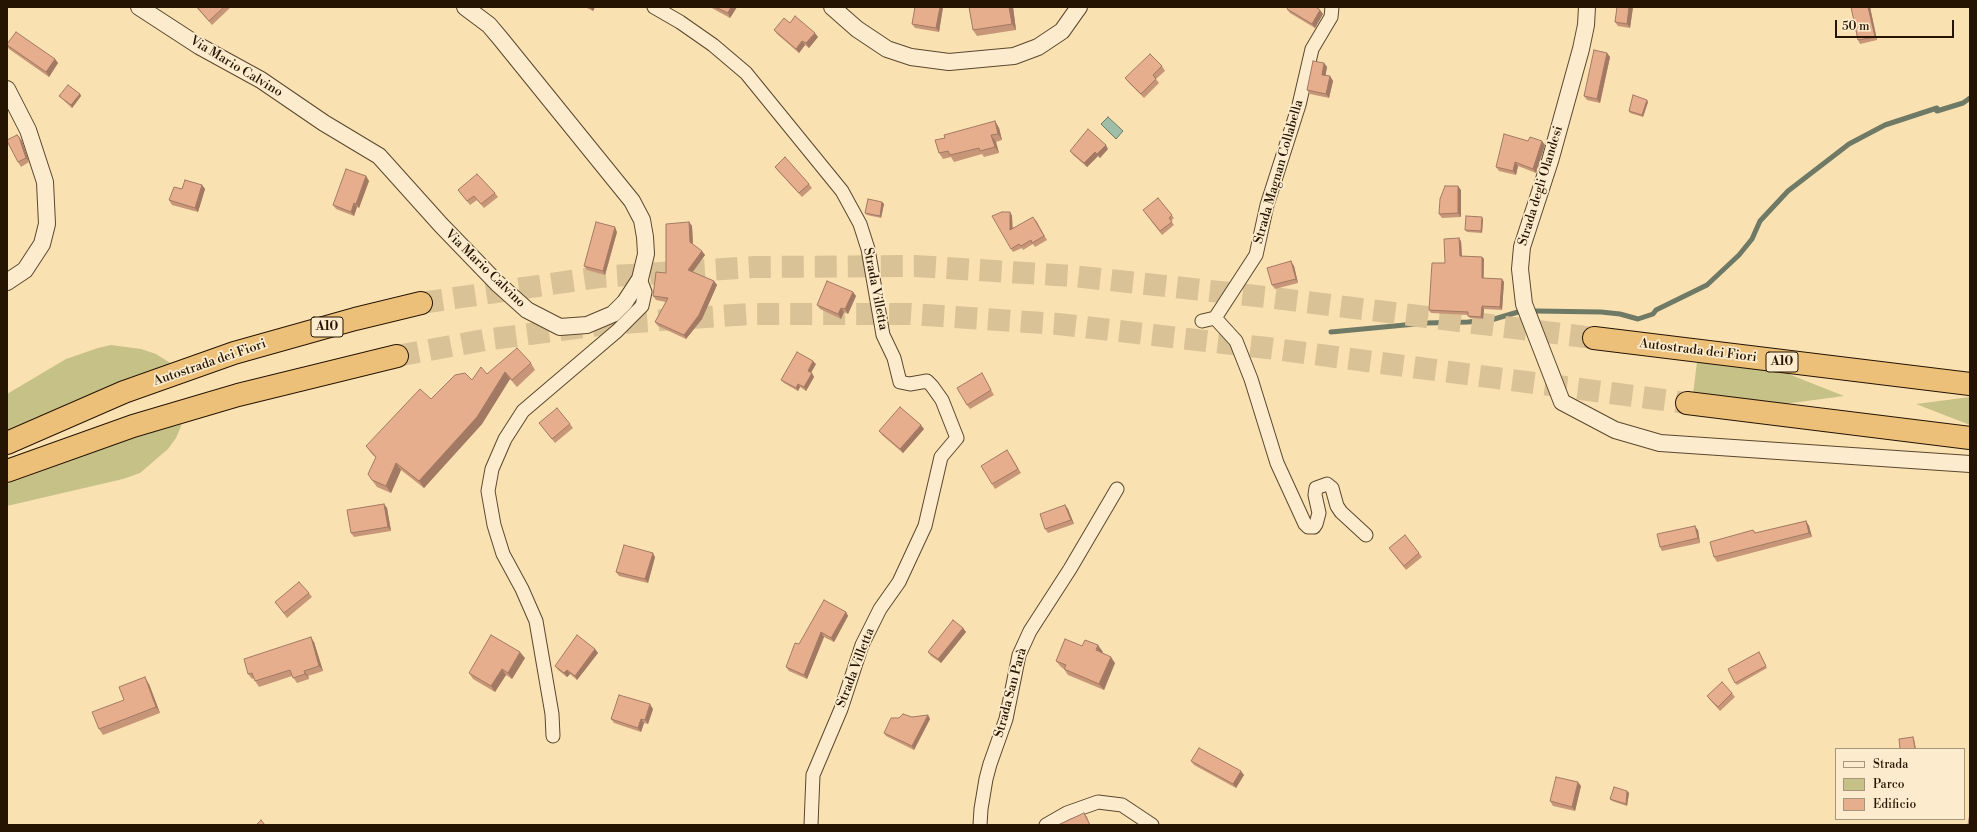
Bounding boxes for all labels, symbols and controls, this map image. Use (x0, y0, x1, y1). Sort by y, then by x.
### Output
scale bar (1837, 12, 1956, 38)
text: 50 m (1842, 19, 1870, 34)
street label: Via Mario Calvino (187, 33, 285, 101)
street label: Strada Magnan Collabella (1251, 98, 1307, 246)
street label: Strada degli Olandesi (1515, 124, 1567, 248)
street label: Via Mario Calvino (442, 227, 528, 311)
street label: Strada Villetta (859, 246, 891, 332)
road number: A10 (311, 317, 343, 337)
street label: Autostrada dei Fiori (152, 336, 268, 390)
street label: Autostrada dei Fiori (1638, 336, 1758, 366)
road number: A10 (1766, 352, 1798, 372)
street label: Strada Villetta (834, 626, 878, 710)
street label: Strada San Parà (992, 646, 1030, 740)
legend (1835, 748, 1965, 820)
text: Strada (1873, 757, 1908, 772)
text: Parco (1873, 777, 1905, 792)
text: Edificio (1873, 797, 1916, 812)

